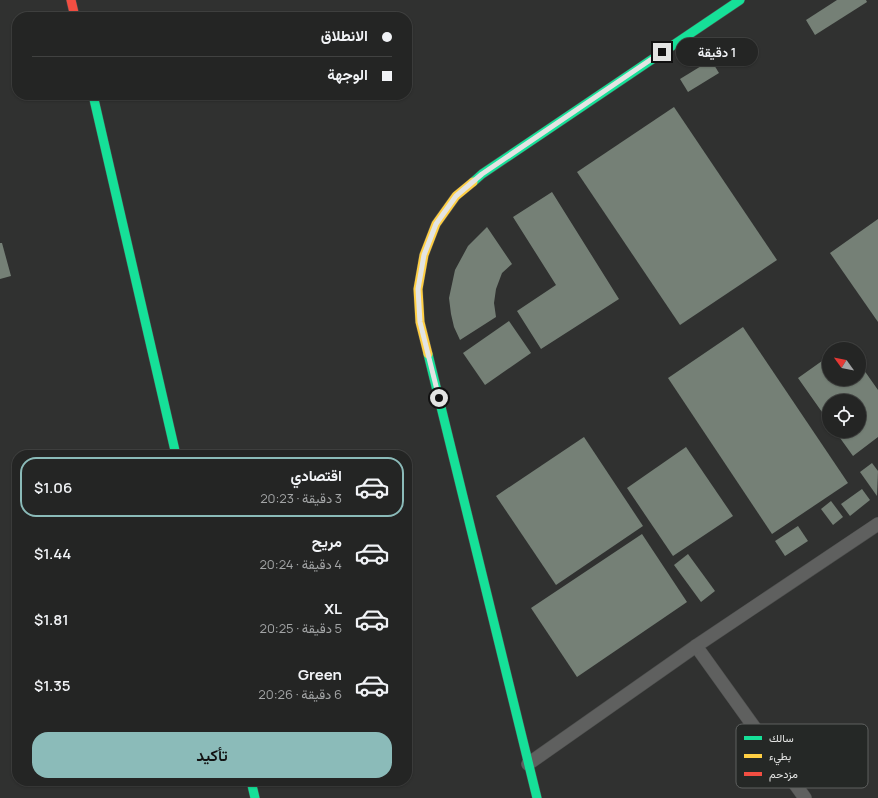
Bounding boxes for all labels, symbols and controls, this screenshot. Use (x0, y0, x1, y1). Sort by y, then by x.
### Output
text: الانطلاق (321, 25, 368, 46)
callout: 1 دقيقة (676, 38, 758, 66)
route end (653, 43, 671, 61)
text: 1 دقيقة (698, 43, 736, 61)
text: الوجهة (327, 64, 368, 85)
north arrow (822, 342, 866, 386)
map controls (822, 342, 866, 438)
route start (430, 389, 448, 407)
button: locate (822, 394, 866, 438)
text: اقتصادي (290, 465, 342, 486)
icon: car (354, 469, 390, 505)
text: $1.06 (34, 477, 72, 498)
text: 3 دقيقة · 20:23 (260, 489, 342, 507)
text: مريح (312, 531, 342, 552)
icon: car (354, 535, 390, 571)
text: $1.44 (34, 543, 71, 564)
text: 4 دقيقة · 20:24 (259, 555, 342, 573)
text: XL (324, 598, 342, 619)
icon: car (354, 601, 390, 637)
text: $1.81 (34, 609, 69, 630)
text: 5 دقيقة · 20:25 (259, 619, 342, 637)
text: Green (298, 664, 342, 685)
icon: car (354, 667, 390, 703)
text: $1.35 (34, 675, 71, 696)
text: 6 دقيقة · 20:26 (258, 685, 342, 703)
legend (736, 724, 868, 788)
text: سالك (769, 730, 794, 745)
button: تأكيد (32, 732, 392, 778)
text: بطيء (769, 748, 791, 766)
text: مزدحم (769, 766, 798, 782)

